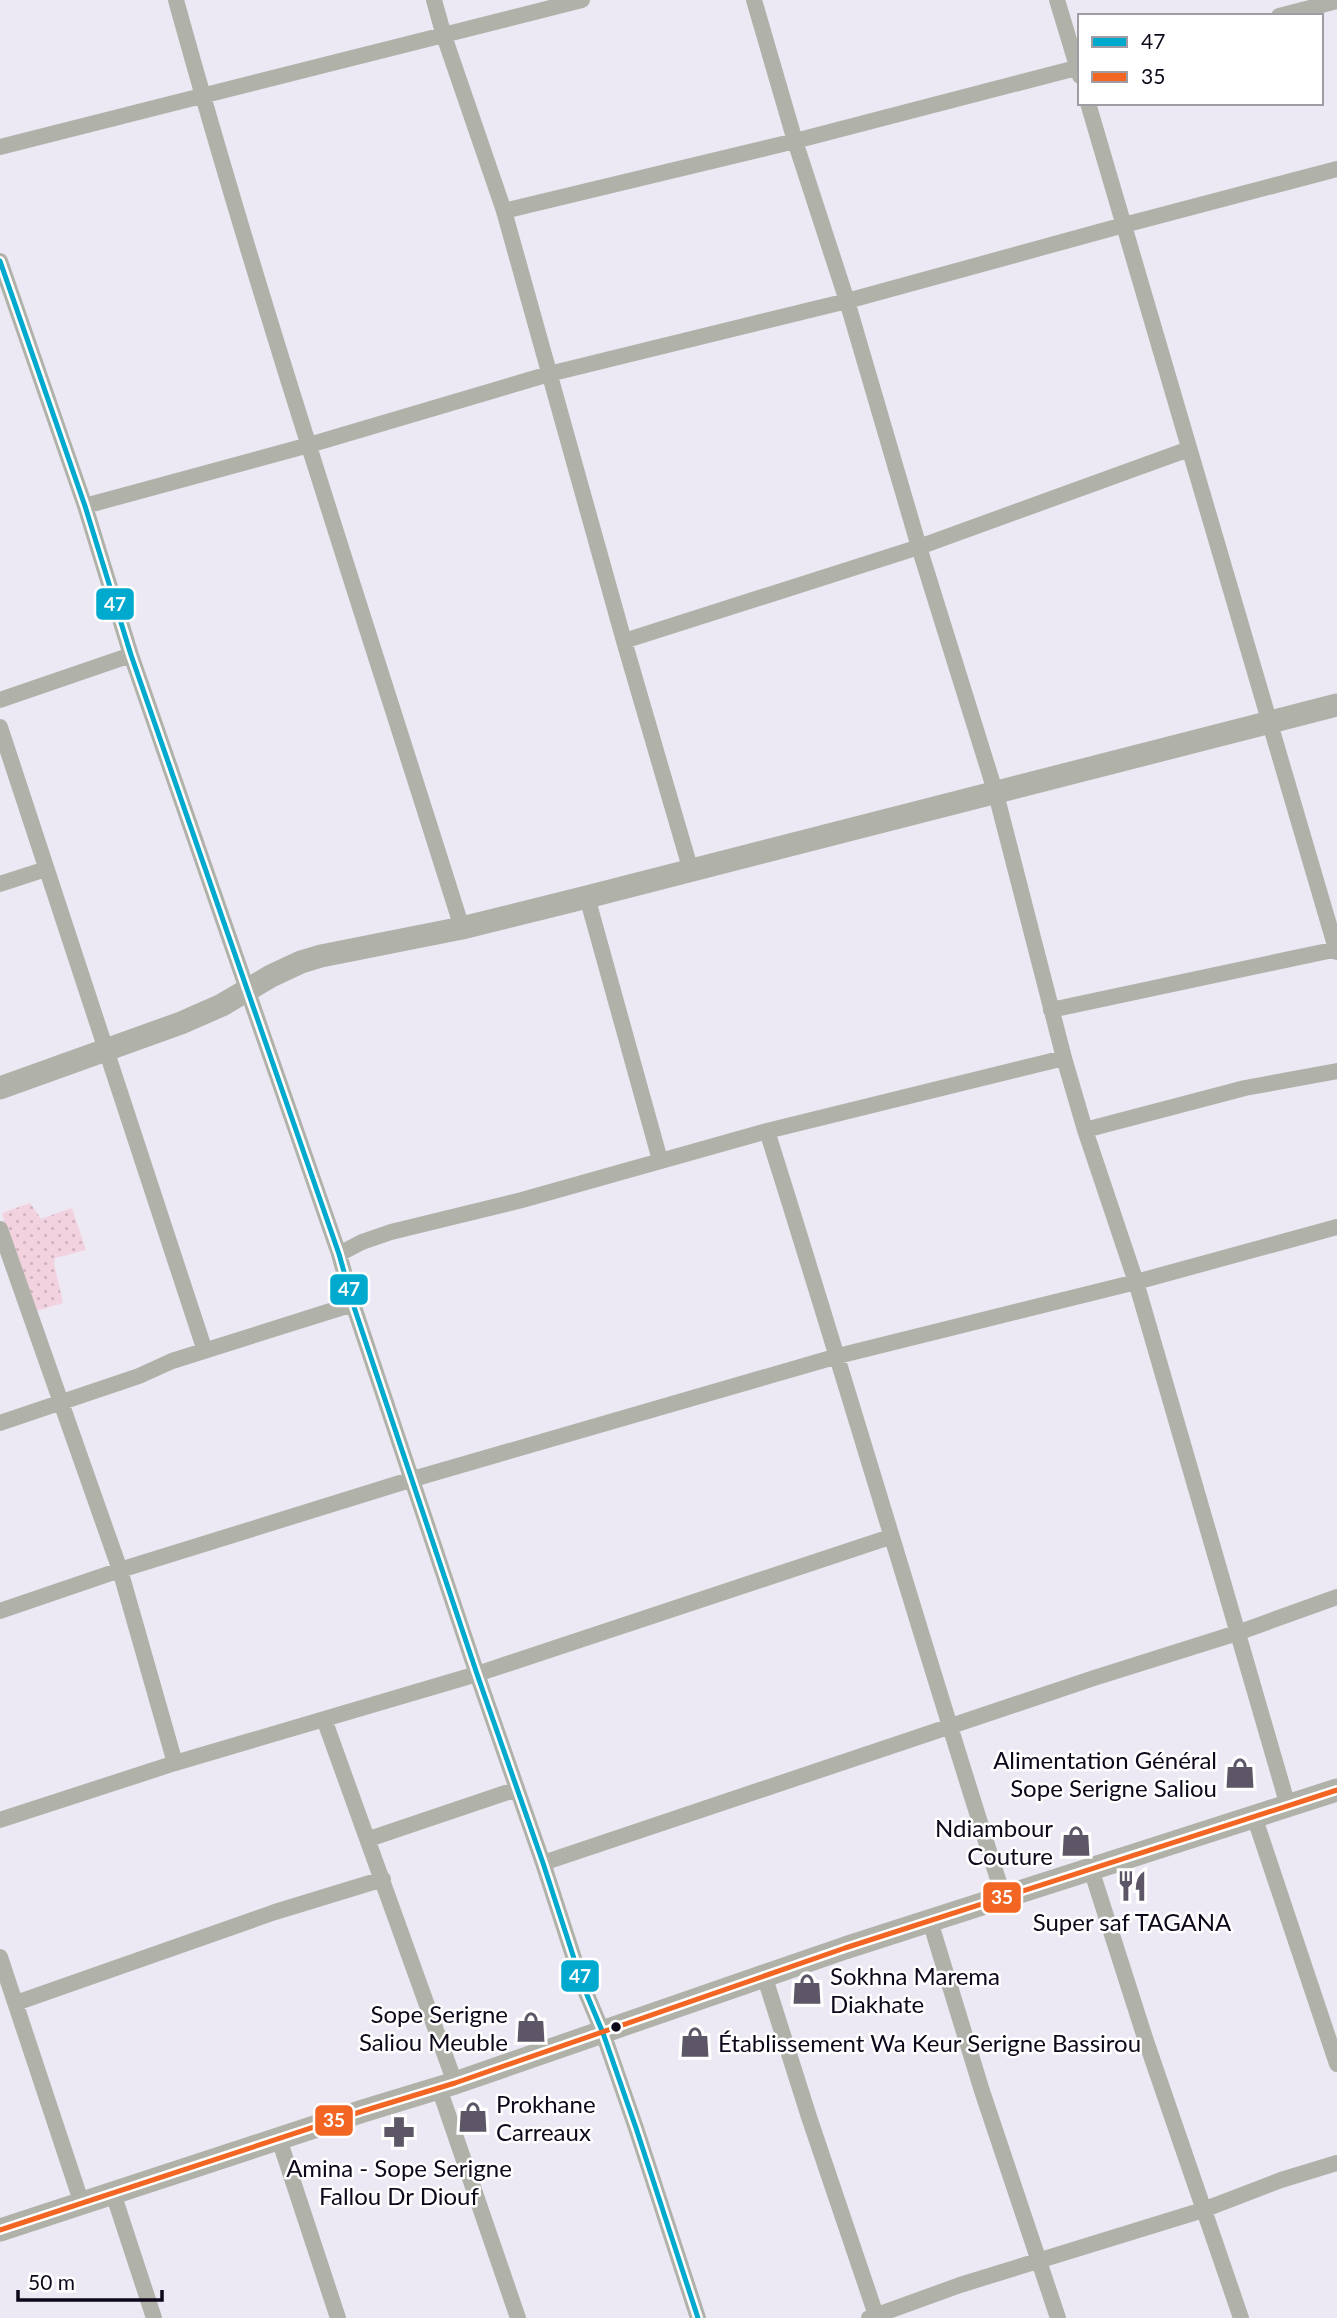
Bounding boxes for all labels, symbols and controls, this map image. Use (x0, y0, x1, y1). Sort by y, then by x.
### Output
legend (1078, 14, 1323, 105)
text: 47 (1141, 28, 1165, 53)
text: 35 (1141, 63, 1165, 88)
line badge: 47 (95, 587, 135, 621)
text: 47 (104, 592, 126, 615)
line badge: 47 (329, 1273, 369, 1306)
text: 47 (338, 1277, 360, 1300)
place label: Alimentation Général Sope Serigne Saliou (993, 1745, 1217, 1802)
shop icon: Alimentation Général Sope Serigne Saliou (1223, 1756, 1257, 1790)
place label: Ndiambour Couture (935, 1813, 1053, 1870)
shop icon: Ndiambour Couture (1059, 1824, 1093, 1858)
restaurant icon: Super saf TAGANA (1115, 1869, 1149, 1903)
line badge: 35 (982, 1881, 1022, 1914)
text: 35 (991, 1885, 1013, 1908)
place label: Super saf TAGANA (1033, 1907, 1232, 1936)
line badge: 47 (560, 1959, 600, 1993)
place label: Sokhna Marema Diakhate (830, 1961, 1000, 2018)
text: 47 (569, 1964, 591, 1987)
shop icon: Sokhna Marema Diakhate (790, 1972, 824, 2006)
place label: Sope Serigne Saliou Meuble (359, 1999, 508, 2056)
shop icon: Sope Serigne Saliou Meuble (514, 2010, 548, 2044)
unlabelled marker (609, 2020, 623, 2034)
shop icon: Établissement Wa Keur Serigne Bassirou (678, 2025, 712, 2059)
place label: Établissement Wa Keur Serigne Bassirou (718, 2028, 1141, 2057)
place label: Prokhane Carreaux (496, 2089, 596, 2146)
shop icon: Prokhane Carreaux (456, 2100, 490, 2134)
line badge: 35 (314, 2104, 354, 2137)
text: 35 (323, 2108, 345, 2131)
pharmacy icon: Amina - Sope Serigne Fallou Dr Diouf (382, 2115, 416, 2149)
place label: Amina - Sope Serigne Fallou Dr Diouf (286, 2153, 512, 2210)
scale bar (18, 2258, 161, 2302)
text: 50 m (28, 2269, 75, 2294)

